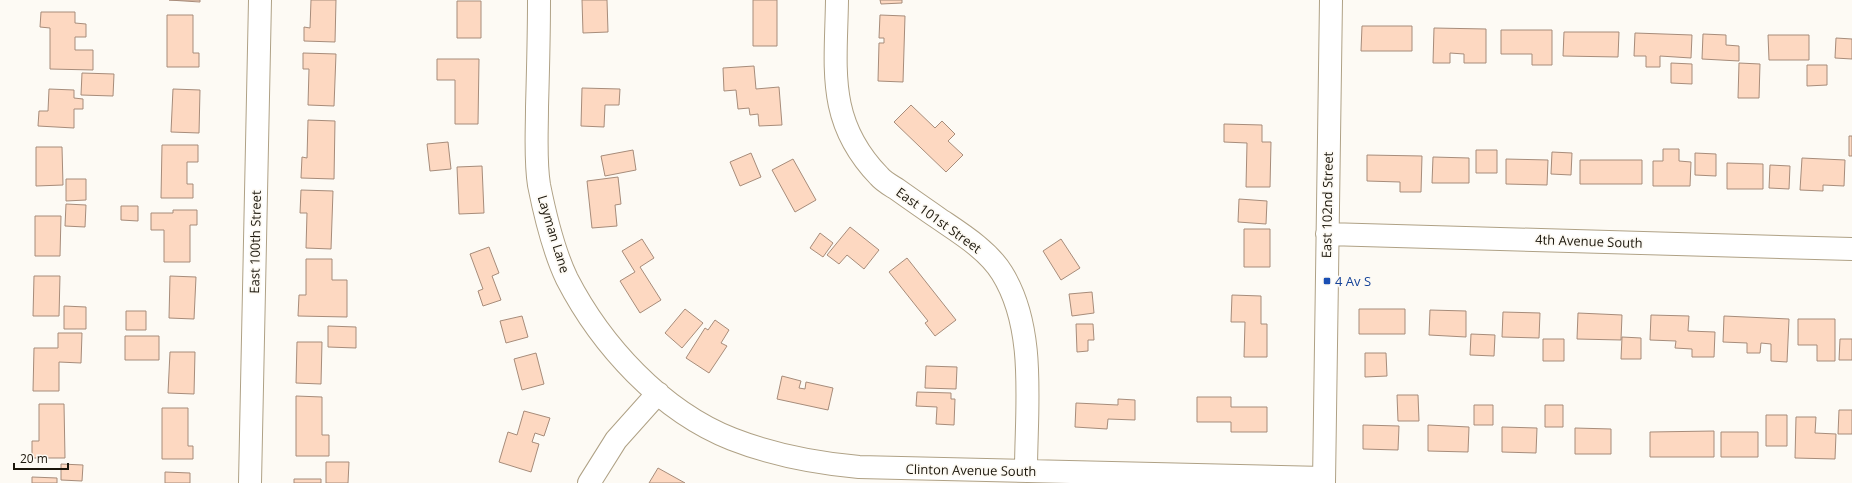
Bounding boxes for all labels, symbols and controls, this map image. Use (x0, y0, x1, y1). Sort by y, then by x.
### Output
street label: East 102nd Street (1317, 151, 1337, 258)
street label: East 101st Street (893, 183, 986, 257)
street label: East 100th Street (245, 190, 265, 294)
street label: Layman Lane (534, 193, 574, 275)
street label: 4th Avenue South (1535, 230, 1643, 252)
place label: 4 Av S (1335, 272, 1371, 290)
marker: 4 Av S (1322, 276, 1332, 286)
scale bar (14, 445, 68, 471)
text: 20 m (20, 450, 48, 467)
street label: Clinton Avenue South (906, 460, 1036, 480)

